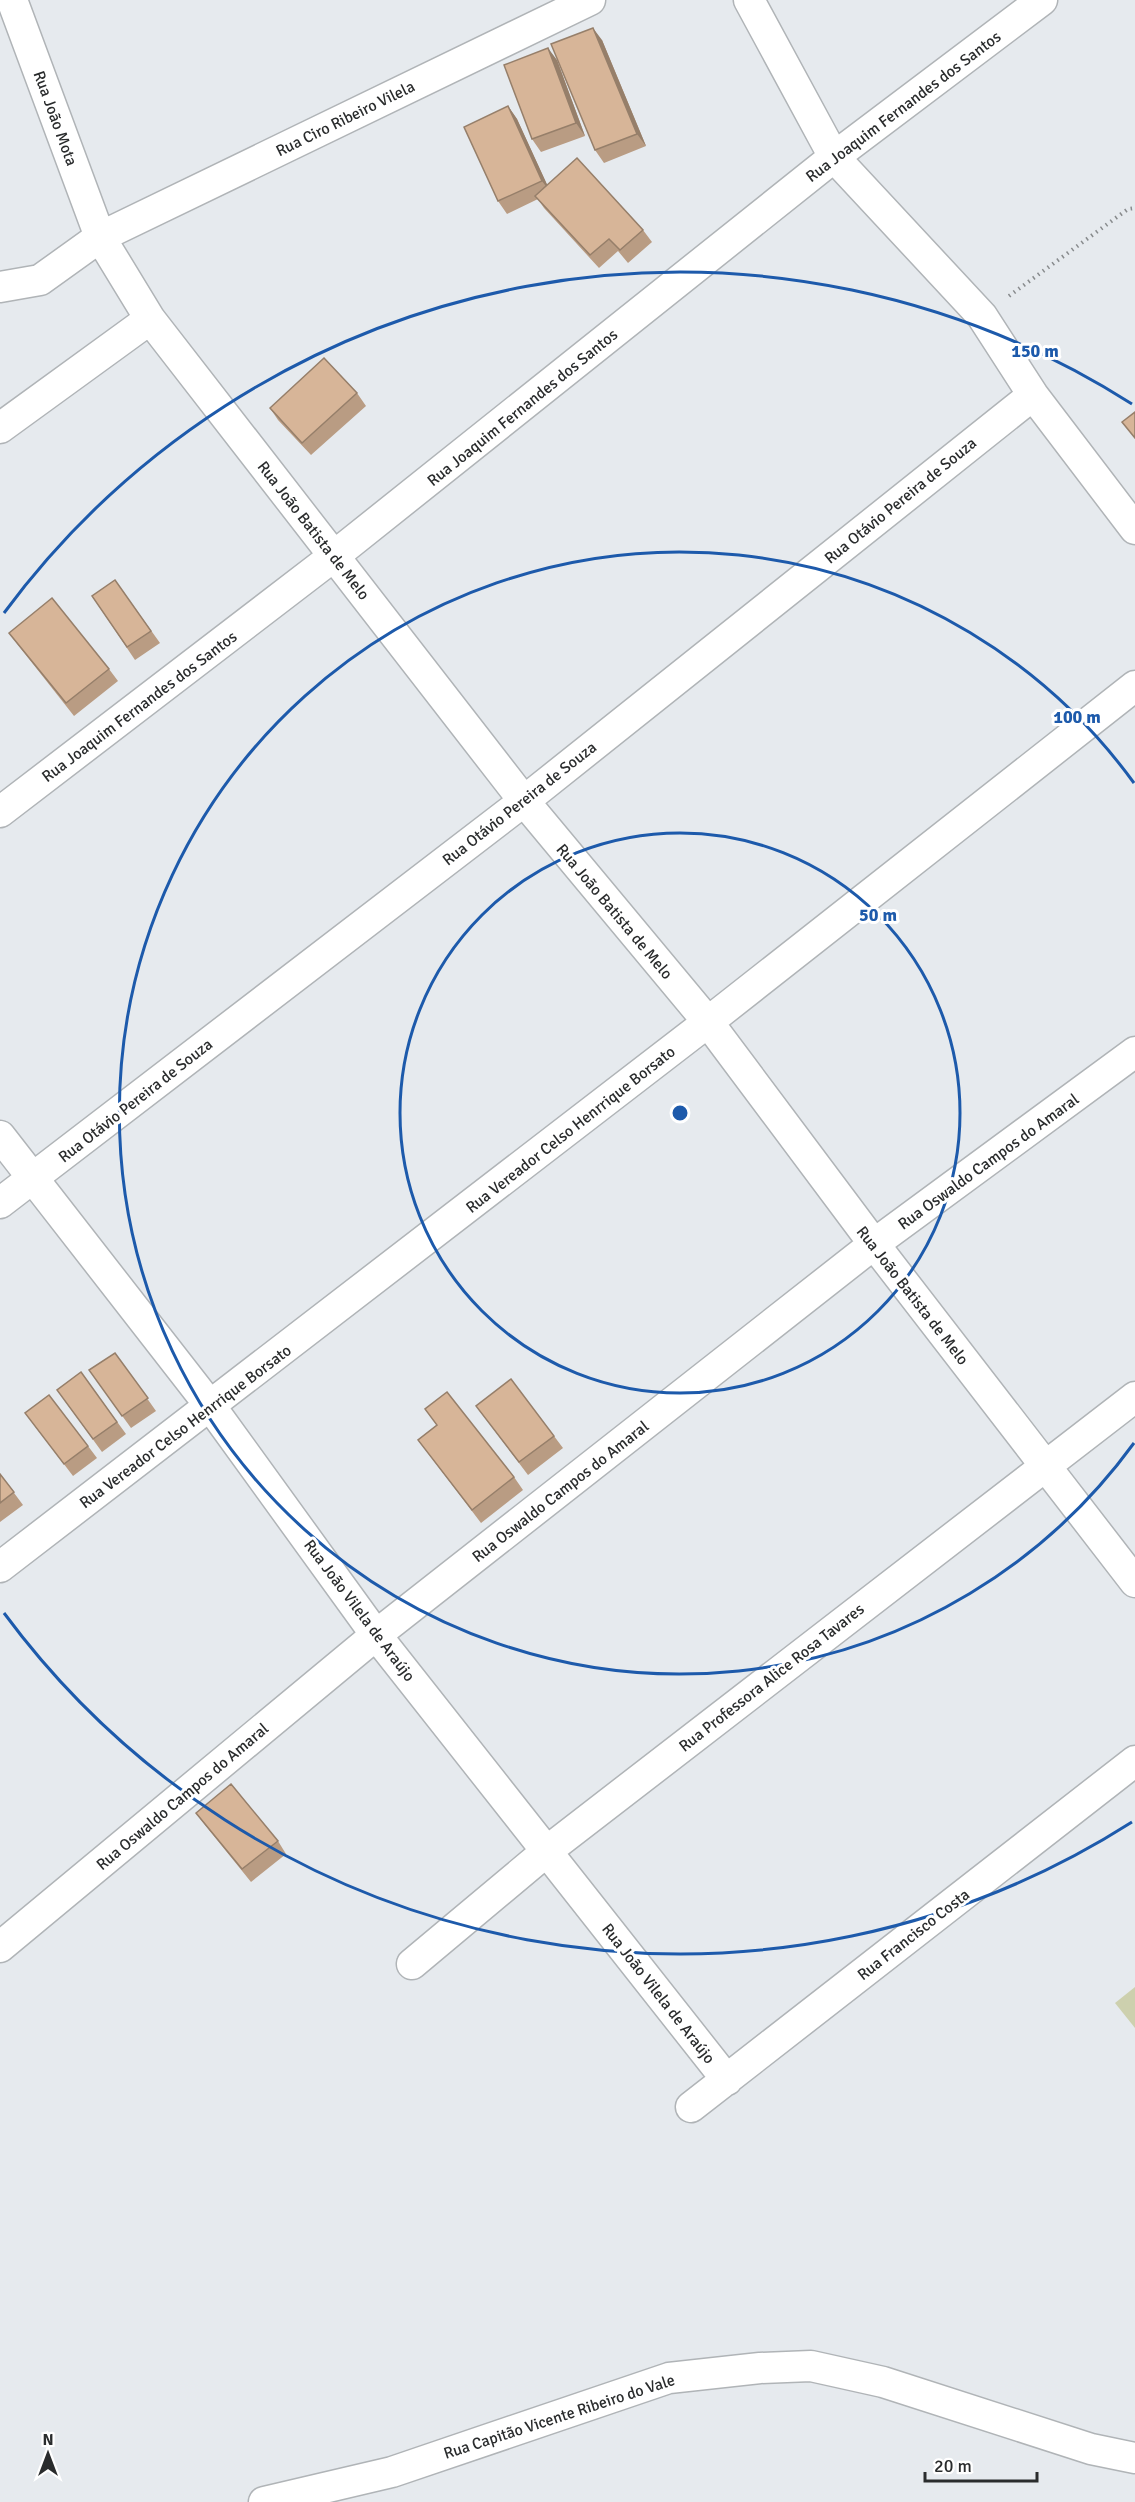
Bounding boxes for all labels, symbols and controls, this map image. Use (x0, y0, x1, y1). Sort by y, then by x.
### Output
street label: Rua Joaquim Fernandes dos Santos (802, 27, 1005, 187)
street label: Rua João Mota (29, 68, 82, 169)
street label: Rua Ciro Ribeiro Vilela (273, 77, 418, 161)
street label: Rua Joaquim Fernandes dos Santos (423, 325, 622, 491)
text: 150 m (1011, 340, 1059, 362)
street label: Rua Otávio Pereira de Souza (820, 433, 981, 568)
street label: Rua João Batista de Melo (253, 457, 374, 604)
street label: Rua Joaquim Fernandes dos Santos (38, 627, 241, 787)
text: 100 m (1053, 706, 1101, 728)
street label: Rua Otávio Pereira de Souza (439, 737, 601, 870)
street label: Rua João Batista de Melo (552, 840, 677, 983)
text: 50 m (859, 904, 897, 926)
street label: Rua Otávio Pereira de Souza (55, 1034, 217, 1167)
street label: Rua Vereador Celso Henrrique Borsato (462, 1042, 679, 1218)
street label: Rua Oswaldo Campos do Amaral (894, 1089, 1083, 1234)
centre of rings (670, 1103, 690, 1123)
street label: Rua João Batista de Melo (852, 1222, 973, 1369)
street label: Rua Vereador Celso Henrrique Borsato (76, 1341, 296, 1513)
street label: Rua Oswaldo Campos do Amaral (468, 1416, 653, 1567)
street label: Rua João Vilela de Araújo (299, 1536, 419, 1686)
street label: Rua Professora Alice Rosa Tavares (675, 1599, 868, 1756)
street label: Rua Oswaldo Campos do Amaral (92, 1719, 273, 1875)
street label: Rua Francisco Costa (853, 1885, 974, 1985)
street label: Rua João Vilela de Araújo (597, 1919, 719, 2068)
street label: Rua Capitão Vicente Ribeiro do Vale (441, 2370, 677, 2464)
north arrow (18, 2424, 78, 2484)
text: N (42, 2430, 54, 2450)
scale bar (925, 2445, 1038, 2483)
text: 20 m (934, 2455, 972, 2477)

